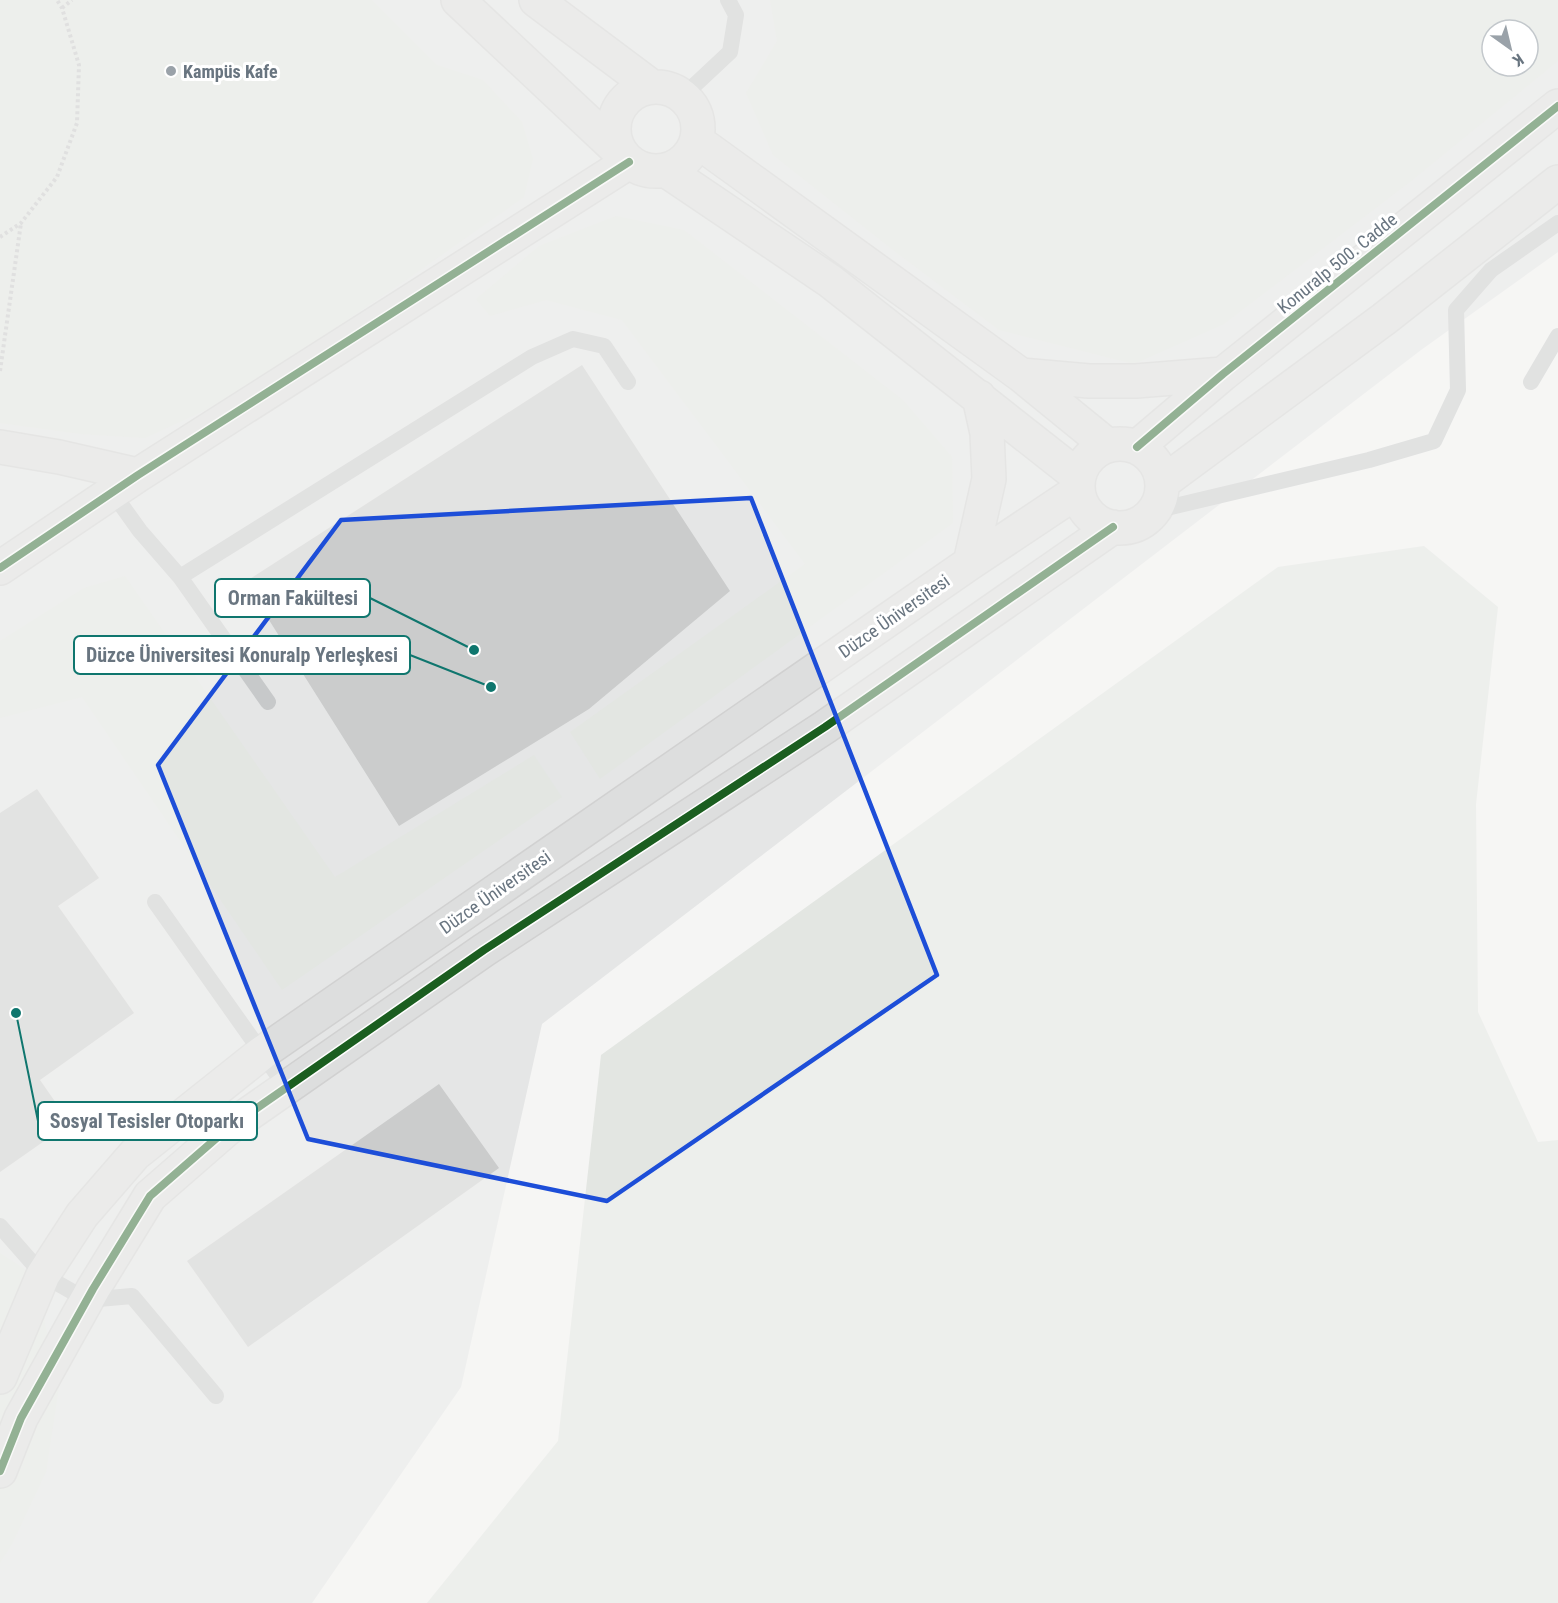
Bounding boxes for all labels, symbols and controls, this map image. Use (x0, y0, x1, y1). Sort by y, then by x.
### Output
north arrow (1480, 18, 1540, 78)
text: K (1509, 50, 1527, 70)
place label: Kampüs Kafe (183, 61, 278, 82)
marker: Kampüs Kafe (164, 64, 178, 78)
street label: Konuralp 500. Cadde (1273, 208, 1401, 318)
street label: Düzce Üniversitesi (835, 570, 953, 662)
callout: Orman Fakültesi (215, 579, 370, 617)
text: Orman Fakültesi (228, 586, 358, 610)
callout: Düzce Üniversitesi Konuralp Yerleşkesi (74, 636, 410, 674)
text: Düzce Üniversitesi Konuralp Yerleşkesi (86, 643, 398, 667)
street label: Düzce Üniversitesi (436, 846, 554, 938)
callout: Sosyal Tesisler Otoparkı (38, 1102, 257, 1140)
text: Sosyal Tesisler Otoparkı (50, 1109, 244, 1133)

